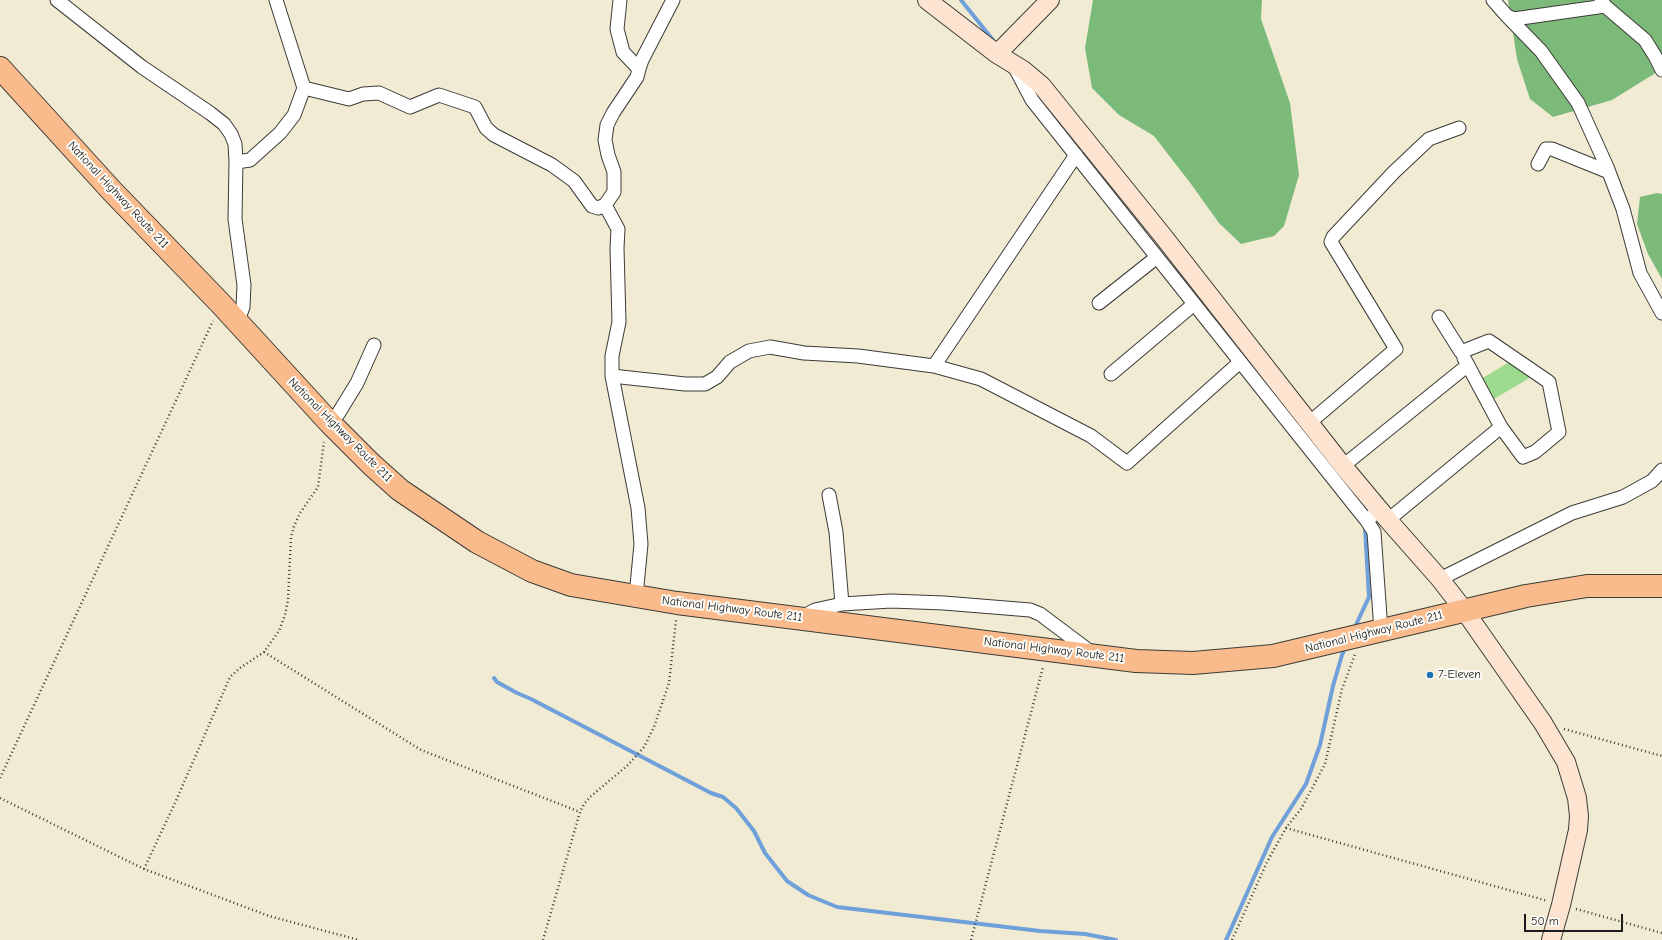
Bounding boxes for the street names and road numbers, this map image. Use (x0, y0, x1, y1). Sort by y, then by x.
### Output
street label: National Highway Route 211 (65, 138, 171, 252)
street label: National Highway Route 211 (285, 375, 395, 485)
street label: National Highway Route 211 (661, 593, 803, 625)
street label: National Highway Route 211 (1304, 608, 1444, 656)
street label: National Highway Route 211 (983, 634, 1125, 666)

